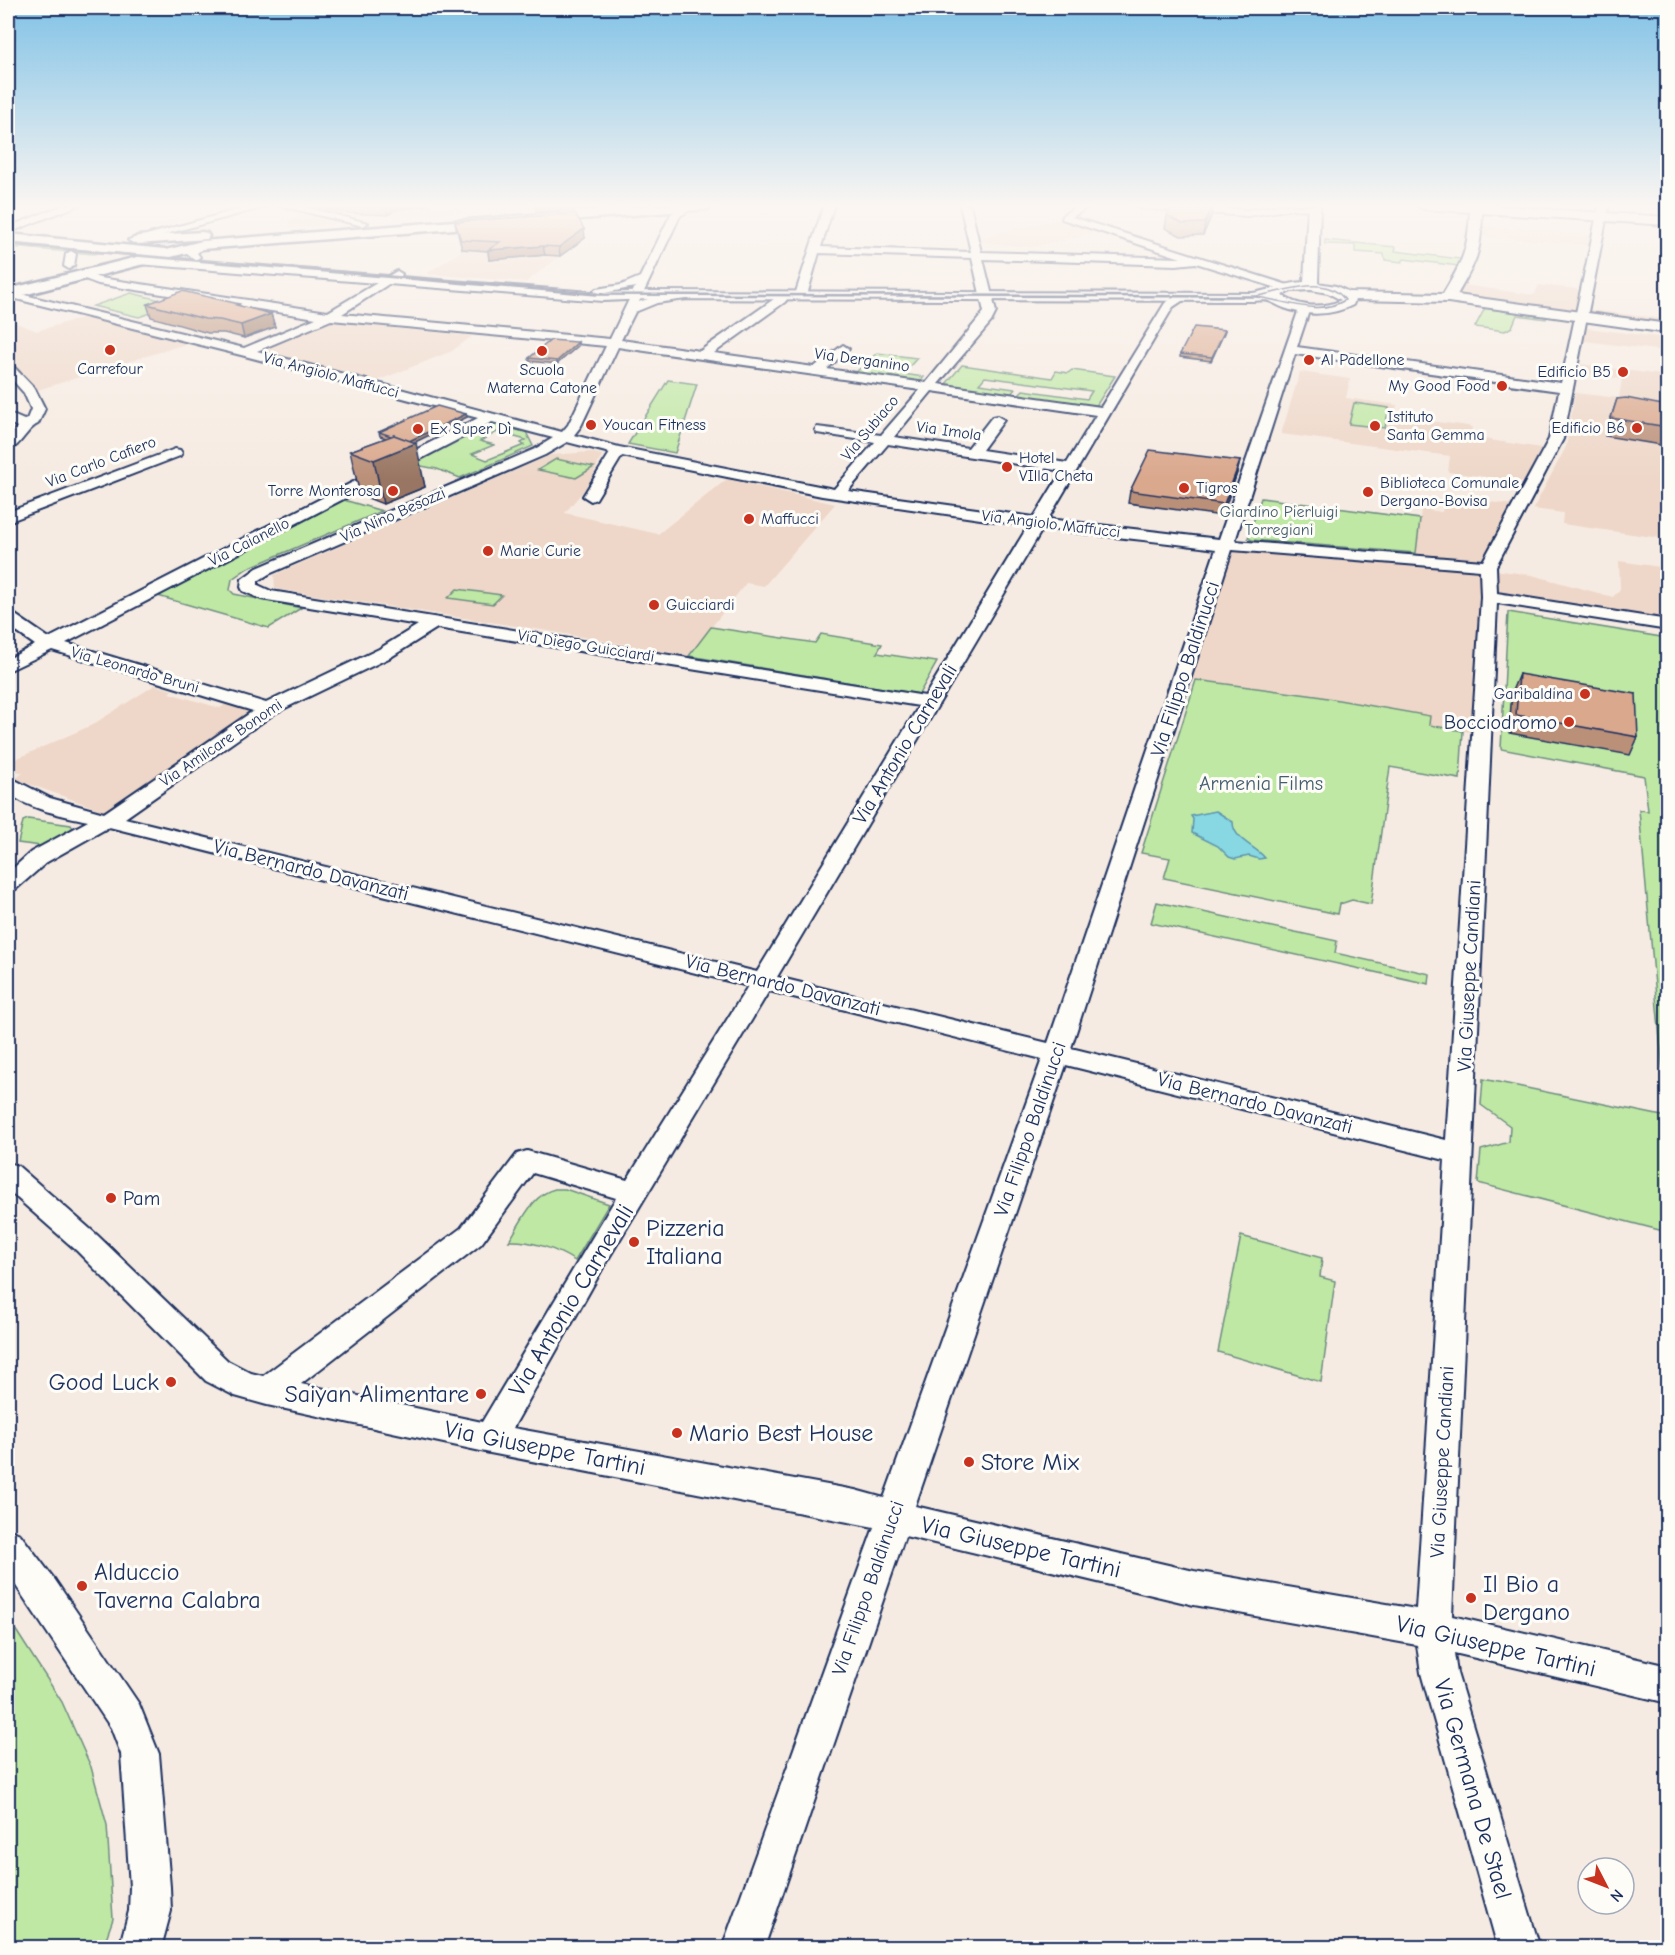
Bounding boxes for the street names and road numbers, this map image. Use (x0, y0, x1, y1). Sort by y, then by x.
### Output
street label: Via Derganino (813, 344, 911, 376)
street label: Via Angiolo Maffucci (261, 348, 401, 402)
street label: Via Subiaco (838, 392, 902, 464)
street label: Via Imola (915, 418, 983, 444)
street label: Via Carlo Cafiero (43, 433, 159, 491)
street label: Via Nino Besozzi (338, 484, 448, 546)
street label: Via Angiolo Maffucci (981, 507, 1121, 541)
street label: Via Caianello (206, 514, 292, 570)
street label: Via Filippo Baldinucci (1146, 578, 1224, 760)
street label: Via Diego Guicciardi (516, 626, 656, 666)
street label: Via Leonardo Bruni (69, 643, 201, 697)
street label: Via Antonio Carnevali (848, 660, 962, 828)
street label: Via Amilcare Bonomi (157, 695, 285, 791)
street label: Via Bernardo Davanzati (211, 835, 411, 905)
street label: Via Giuseppe Candiani (1452, 879, 1486, 1073)
street label: Via Bernardo Davanzati (683, 950, 883, 1020)
street label: Via Filippo Baldinucci (989, 1039, 1071, 1219)
street label: Via Bernardo Davanzati (1155, 1068, 1355, 1138)
street label: Via Antonio Carnevali (503, 1199, 639, 1401)
street label: Via Giuseppe Candiani (1425, 1365, 1459, 1559)
street label: Via Giuseppe Tartini (442, 1415, 648, 1481)
street label: Via Filippo Baldinucci (827, 1498, 909, 1678)
street label: Via Giuseppe Tartini (918, 1510, 1124, 1584)
street label: Via Giuseppe Tartini (1393, 1609, 1599, 1683)
street label: Via Germana De Stael (1428, 1676, 1518, 1902)

